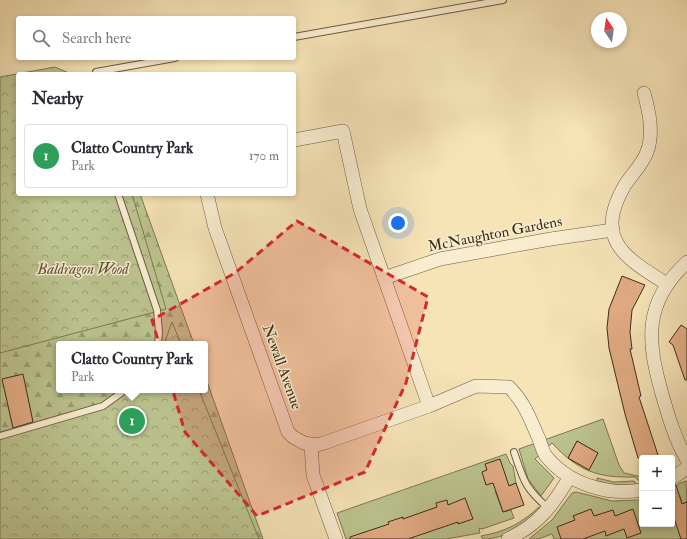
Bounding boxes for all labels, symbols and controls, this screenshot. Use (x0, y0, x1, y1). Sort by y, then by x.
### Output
north arrow (591, 12, 627, 48)
search box (16, 16, 296, 60)
icon: search (30, 27, 52, 49)
text: Search here (62, 29, 131, 48)
text: Nearby (32, 88, 83, 109)
text: Clatto Country Park (71, 139, 193, 158)
text: 1 (44, 148, 48, 164)
text: 170 m (249, 148, 279, 164)
text: Park (71, 158, 95, 174)
street label: McNaughton Gardens (426, 212, 564, 256)
your location (388, 213, 408, 233)
park label: Baldragon Wood (36, 260, 130, 279)
street label: Newall Avenue (258, 322, 306, 412)
popup (56, 341, 208, 393)
text: Clatto Country Park (71, 350, 193, 369)
text: Park (71, 369, 95, 385)
pin: 1 (119, 406, 145, 436)
map controls (639, 455, 675, 527)
button: + (639, 455, 675, 491)
button: − (639, 491, 675, 527)

